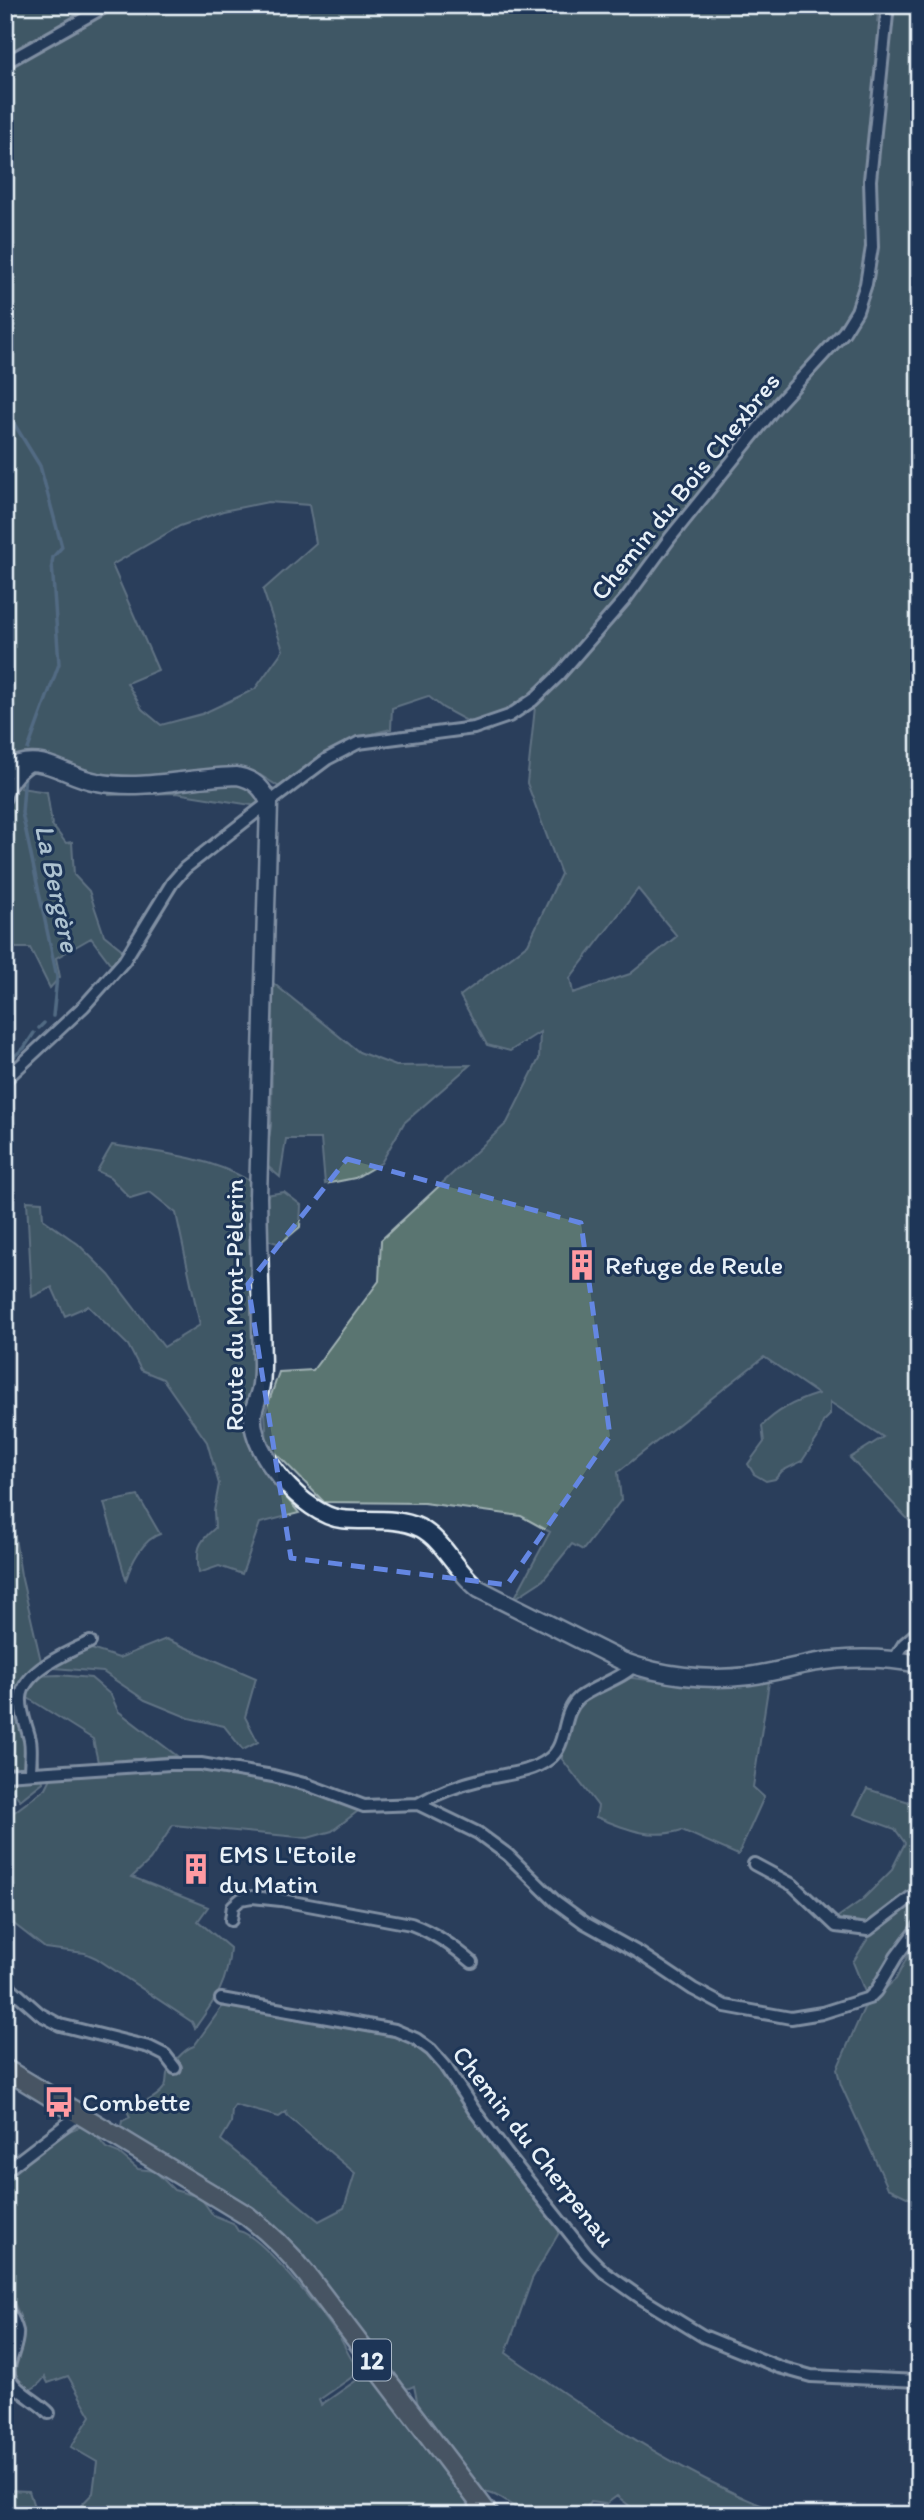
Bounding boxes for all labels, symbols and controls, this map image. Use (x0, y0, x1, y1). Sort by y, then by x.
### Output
street label: Chemin du Bois Chexbres (583, 366, 787, 606)
water label: La Bergère (28, 821, 88, 956)
street label: Route du Mont-Pèlerin (218, 1178, 250, 1431)
building icon: Refuge de Reule (565, 1248, 599, 1282)
place label: Refuge de Reule (605, 1249, 783, 1281)
place label: EMS L'Etoile du Matin (219, 1838, 356, 1900)
building icon: EMS L'Etoile du Matin (179, 1852, 213, 1886)
street label: Chemin du Cherpenau (446, 2039, 622, 2253)
bus stop icon: Combette (42, 2085, 76, 2119)
place label: Combette (82, 2086, 191, 2118)
road number: 12 (353, 2340, 391, 2381)

